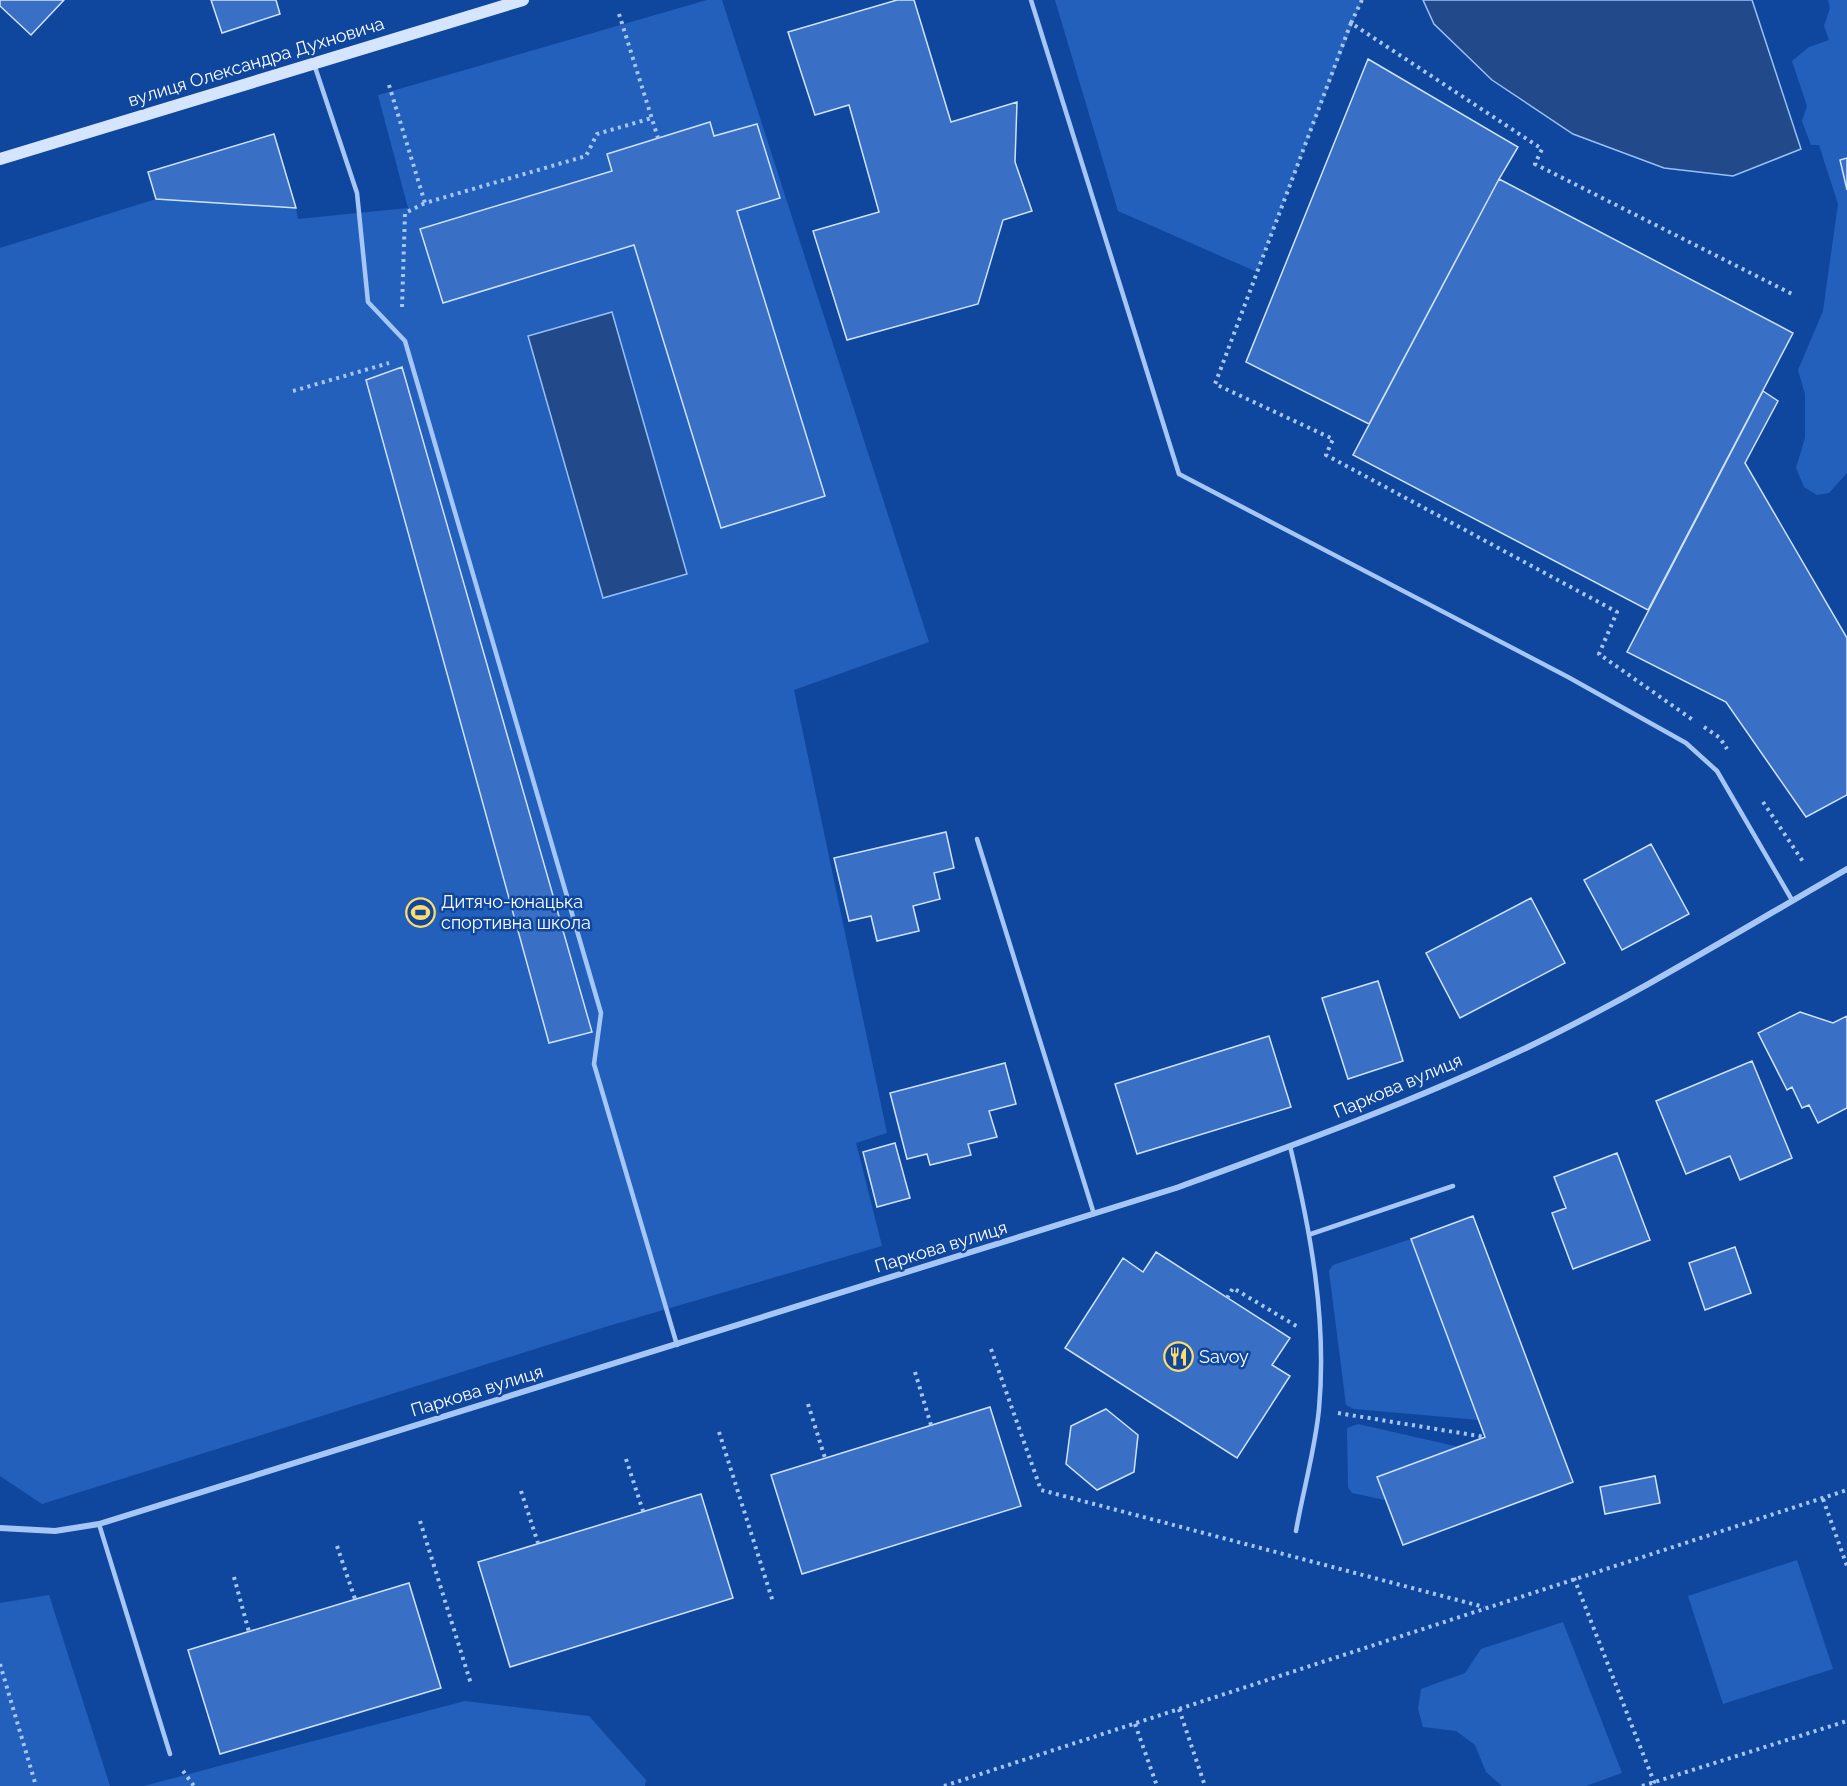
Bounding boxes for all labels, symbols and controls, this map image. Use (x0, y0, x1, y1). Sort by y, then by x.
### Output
street label: вулиця Олександра Духновича (125, 12, 387, 111)
place label: Дитячо-юнацька спортивна школа (441, 891, 591, 933)
sports icon: Дитячо-юнацька спортивна школа (404, 896, 436, 928)
street label: Паркова вулиця (1330, 1049, 1465, 1122)
street label: Паркова вулиця (872, 1216, 1010, 1277)
restaurant icon: Savoy (1162, 1341, 1194, 1373)
place label: Savoy (1199, 1346, 1249, 1367)
street label: Паркова вулиця (408, 1360, 546, 1421)

